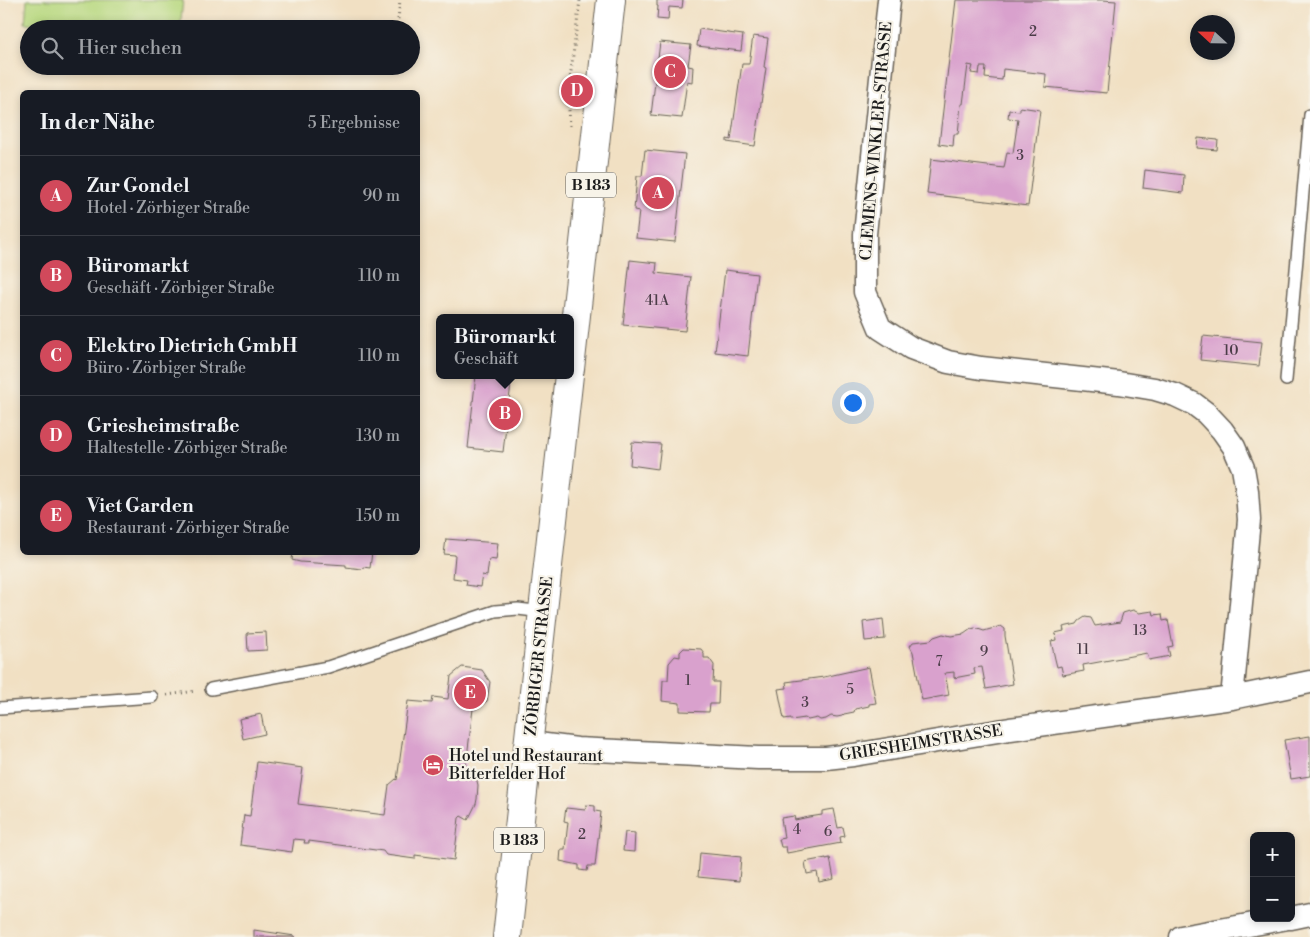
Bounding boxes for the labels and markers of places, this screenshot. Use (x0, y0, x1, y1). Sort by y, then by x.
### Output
pin: C (654, 53, 686, 91)
pin: D (561, 72, 593, 110)
pin: A (642, 174, 674, 212)
pin: B (489, 395, 521, 433)
pin: E (454, 674, 486, 712)
place label: Hotel und Restaurant Bitterfelder Hof (448, 746, 603, 784)
hotel icon: Hotel und Restaurant Bitterfelder Hof (421, 753, 445, 777)

